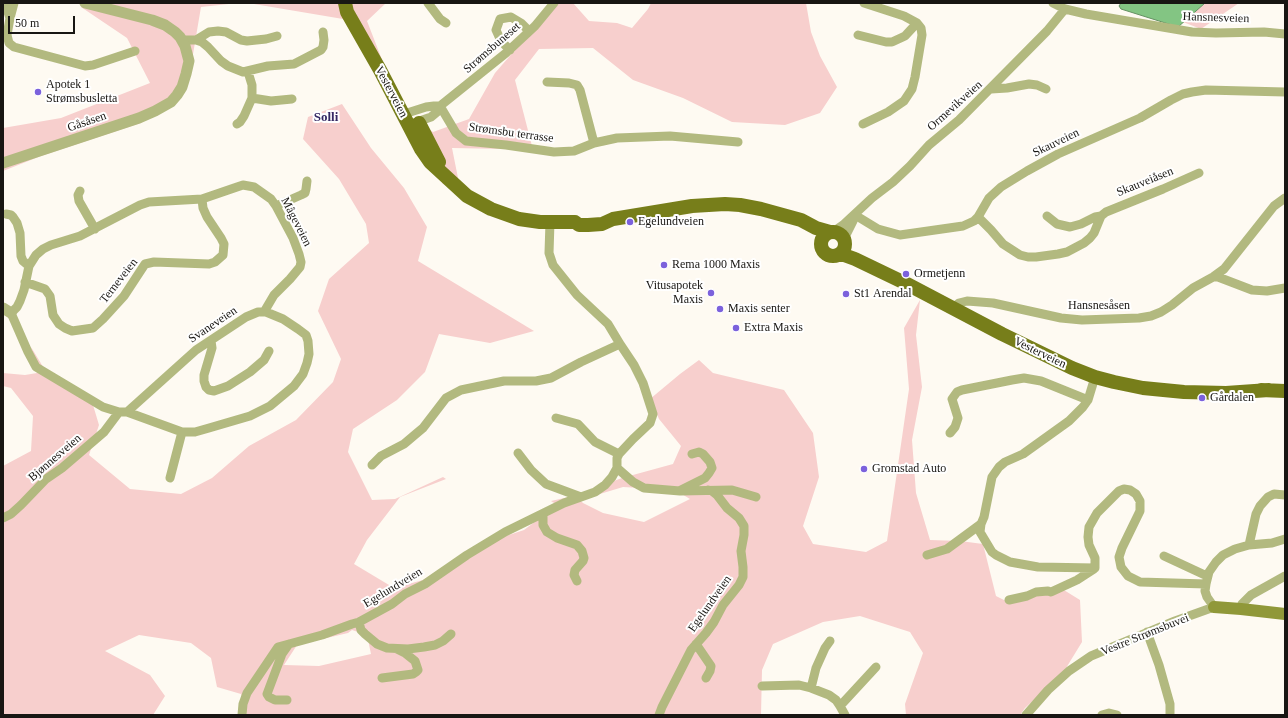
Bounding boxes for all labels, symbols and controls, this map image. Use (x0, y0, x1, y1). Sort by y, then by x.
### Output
scale bar (10, 8, 77, 34)
street label: Hansnesveien (1182, 10, 1250, 26)
text: 50 m (15, 16, 39, 30)
street label: Strømsbuneset (461, 19, 523, 77)
street label: Vesterveien (372, 64, 410, 120)
place label: Apotek 1 Strømsbusletta (46, 78, 117, 106)
street label: Ormevikveien (925, 78, 985, 134)
marker: Apotek 1 Strømsbusletta (33, 87, 43, 97)
street label: Gåsåsen (66, 109, 108, 135)
district label: Solli (314, 110, 338, 126)
street label: Strømsbu terrasse (468, 120, 554, 146)
street label: Skauveien (1030, 126, 1082, 160)
street label: Skauveiåsen (1114, 164, 1176, 200)
street label: Mågeveien (277, 195, 315, 249)
place label: Egelundveien (638, 215, 704, 229)
marker: Egelundveien (625, 217, 635, 227)
street label: Terneveien (97, 256, 141, 306)
place label: Rema 1000 Maxis (672, 258, 760, 272)
marker: Rema 1000 Maxis (659, 260, 669, 270)
place label: Ormetjenn (914, 267, 965, 281)
marker: Ormetjenn (901, 269, 911, 279)
place label: Vitusapotek Maxis (646, 279, 703, 307)
place label: St1 Arendal (854, 287, 912, 301)
marker: Vitusapotek Maxis (706, 288, 716, 298)
marker: St1 Arendal (841, 289, 851, 299)
street label: Hansnesåsen (1068, 299, 1130, 313)
place label: Maxis senter (728, 302, 790, 316)
street label: Svaneveien (186, 304, 240, 346)
marker: Maxis senter (715, 304, 725, 314)
place label: Extra Maxis (744, 321, 803, 335)
marker: Extra Maxis (731, 323, 741, 333)
street label: Vesterveien (1012, 334, 1068, 372)
place label: Gårdalen (1210, 391, 1254, 405)
marker: Gårdalen (1197, 393, 1207, 403)
street label: Bjønnesveien (26, 431, 84, 485)
place label: Gromstad Auto (872, 462, 946, 476)
marker: Gromstad Auto (859, 464, 869, 474)
street label: Egelundveien (361, 565, 425, 611)
street label: Egelundveien (685, 573, 735, 635)
street label: Vestre Strømsbuvei (1099, 611, 1191, 659)

